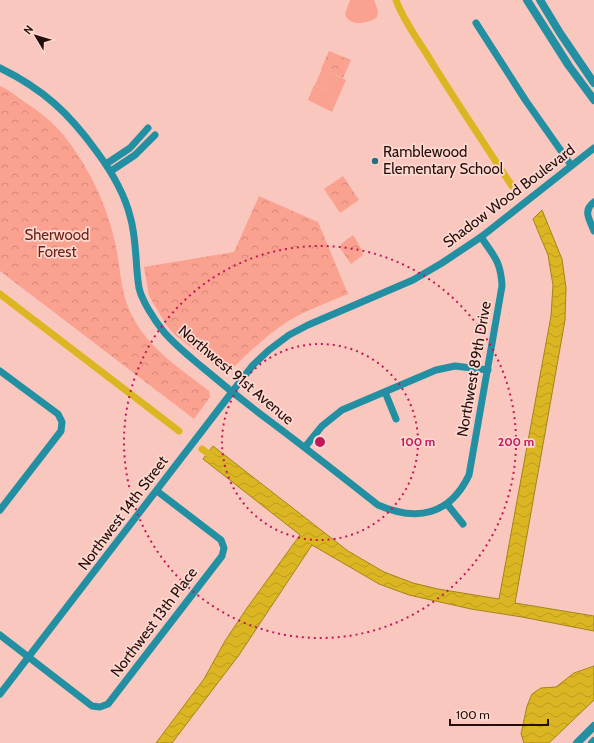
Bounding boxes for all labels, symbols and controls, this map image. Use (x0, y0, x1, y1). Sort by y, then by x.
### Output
north arrow (16, 16, 56, 56)
text: N (20, 22, 36, 37)
street label: Shadow Wood Boulevard (440, 141, 578, 251)
place label: Ramblewood Elementary School (383, 143, 504, 178)
marker: Ramblewood Elementary School (370, 156, 380, 166)
park label: Sherwood Forest (25, 226, 89, 261)
street label: Northwest 89th Drive (453, 299, 495, 438)
street label: Northwest 91st Avenue (175, 321, 298, 429)
text: 100 m (401, 434, 435, 449)
text: 200 m (498, 434, 534, 449)
centre of rings (313, 435, 327, 449)
street label: Northwest 14th Street (74, 452, 172, 574)
street label: Northwest 13th Place (107, 563, 201, 680)
scale bar (450, 701, 548, 727)
text: 100 m (456, 707, 490, 722)

